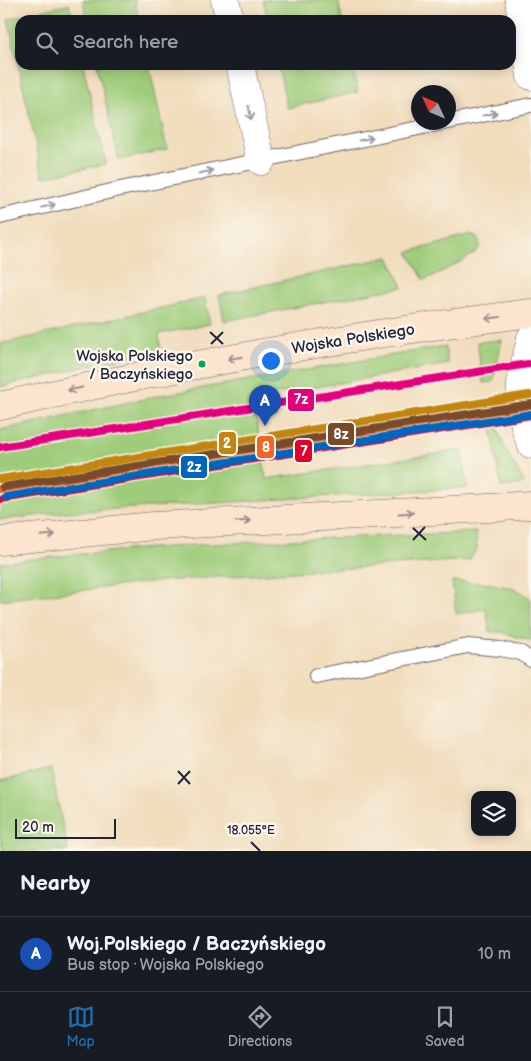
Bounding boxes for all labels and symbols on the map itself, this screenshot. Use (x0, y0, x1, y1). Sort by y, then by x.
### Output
north arrow (411, 85, 456, 130)
one-way arrow (246, 104, 255, 120)
one-way arrow (481, 109, 497, 118)
one-way arrow (357, 134, 373, 144)
one-way arrow (198, 167, 214, 176)
one-way arrow (39, 201, 55, 210)
one-way arrow (486, 313, 502, 323)
street label: Wojska Polskiego (290, 320, 416, 359)
place label: Wojska Polskiego / Baczyńskiego (76, 347, 193, 384)
your location (258, 348, 284, 374)
one-way arrow (227, 353, 243, 363)
marker: Wojska Polskiego / Baczyńskiego (197, 359, 207, 369)
one-way arrow (68, 385, 84, 394)
pin: A (249, 385, 281, 426)
line badge: 7z (287, 388, 315, 412)
text: 7z (294, 391, 308, 408)
line badge: 8z (327, 422, 355, 446)
text: 8z (333, 426, 349, 443)
line badge: 2 (218, 431, 237, 455)
text: 2 (223, 435, 232, 452)
line badge: 8 (256, 435, 275, 459)
text: 8 (262, 439, 270, 456)
line badge: 7 (294, 439, 313, 463)
text: 7 (300, 443, 308, 460)
line badge: 2z (180, 455, 208, 479)
text: 2z (186, 459, 202, 476)
one-way arrow (397, 508, 413, 517)
one-way arrow (235, 517, 251, 526)
one-way arrow (40, 531, 56, 540)
scale bar (15, 816, 116, 839)
text: 18.055°E (227, 823, 275, 838)

